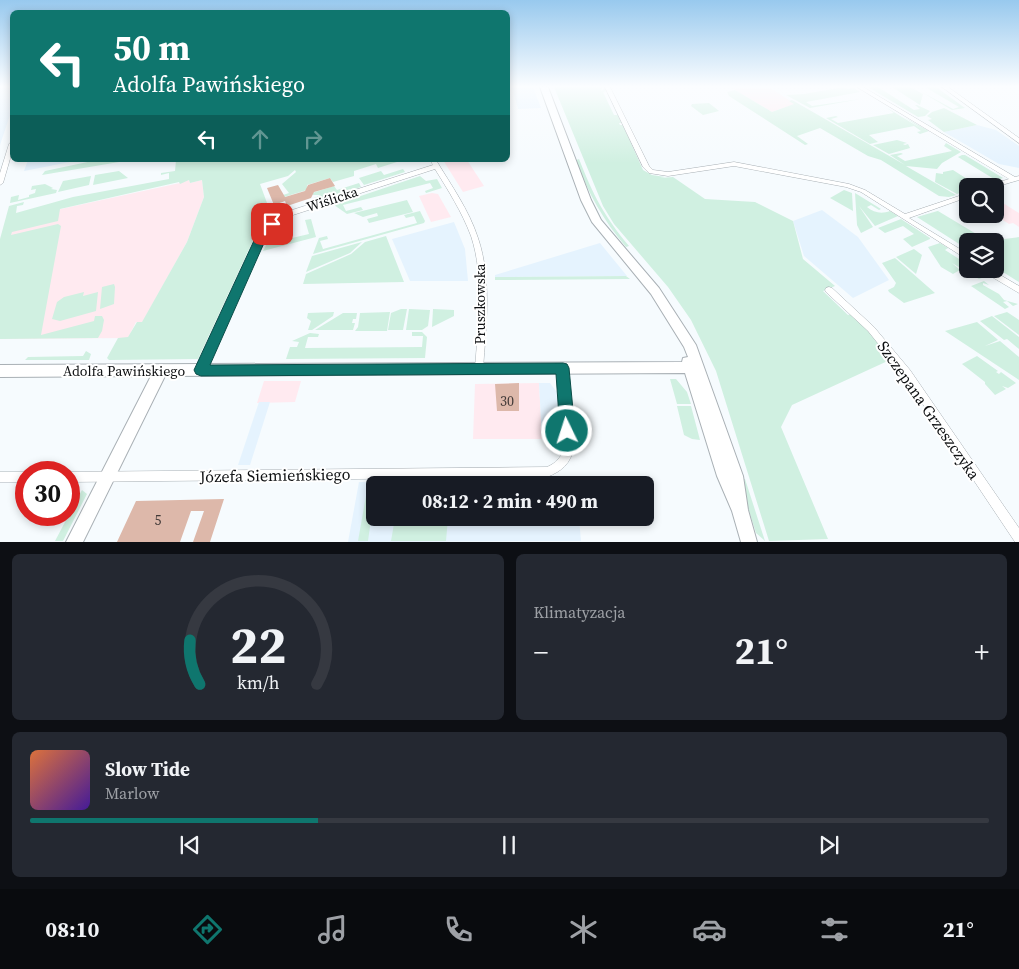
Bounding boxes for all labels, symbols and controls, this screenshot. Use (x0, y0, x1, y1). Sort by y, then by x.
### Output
text: 50 m (113, 24, 190, 72)
icon: left (30, 30, 95, 95)
text: Adolfa Pawińskiego (113, 69, 305, 99)
icon: left (193, 125, 221, 153)
icon: ahead (246, 125, 274, 153)
icon: right (299, 125, 327, 153)
map controls (959, 178, 1004, 278)
button: search (959, 178, 1004, 223)
street label: Wiślicka (304, 181, 361, 217)
pin (251, 203, 293, 245)
icon: arrive (258, 210, 286, 238)
button: layers (959, 233, 1004, 278)
street label: Pruszkowska (470, 263, 490, 345)
street label: Szczepana Grzeszczyka (873, 336, 986, 485)
street label: Adolfa Pawińskiego (63, 361, 185, 381)
house number: 30 (500, 391, 514, 411)
position arrow (540, 404, 592, 456)
speed limit sign: 30 (15, 461, 80, 526)
street label: Józefa Siemieńskiego (198, 463, 351, 487)
text: 08:12 · 2 min · 490 m (422, 488, 598, 514)
house number: 5 (155, 510, 162, 530)
text: Klimatyzacja (534, 601, 625, 623)
text: 22 (230, 609, 286, 680)
text: 21° (734, 625, 788, 677)
text: − (534, 633, 548, 671)
text: + (974, 633, 989, 671)
text: km/h (236, 670, 279, 695)
text: Slow Tide (105, 756, 190, 782)
text: Marlow (105, 782, 160, 804)
icon: previous (176, 831, 204, 859)
icon: pause (495, 831, 523, 859)
icon: next (815, 831, 843, 859)
icon: directions (190, 912, 225, 947)
icon: music (315, 912, 350, 947)
icon: phone (441, 912, 476, 947)
icon: climate (566, 912, 601, 947)
icon: car (692, 912, 727, 947)
icon: filters (817, 912, 852, 947)
text: 08:10 (45, 914, 100, 944)
text: 21° (943, 914, 974, 944)

